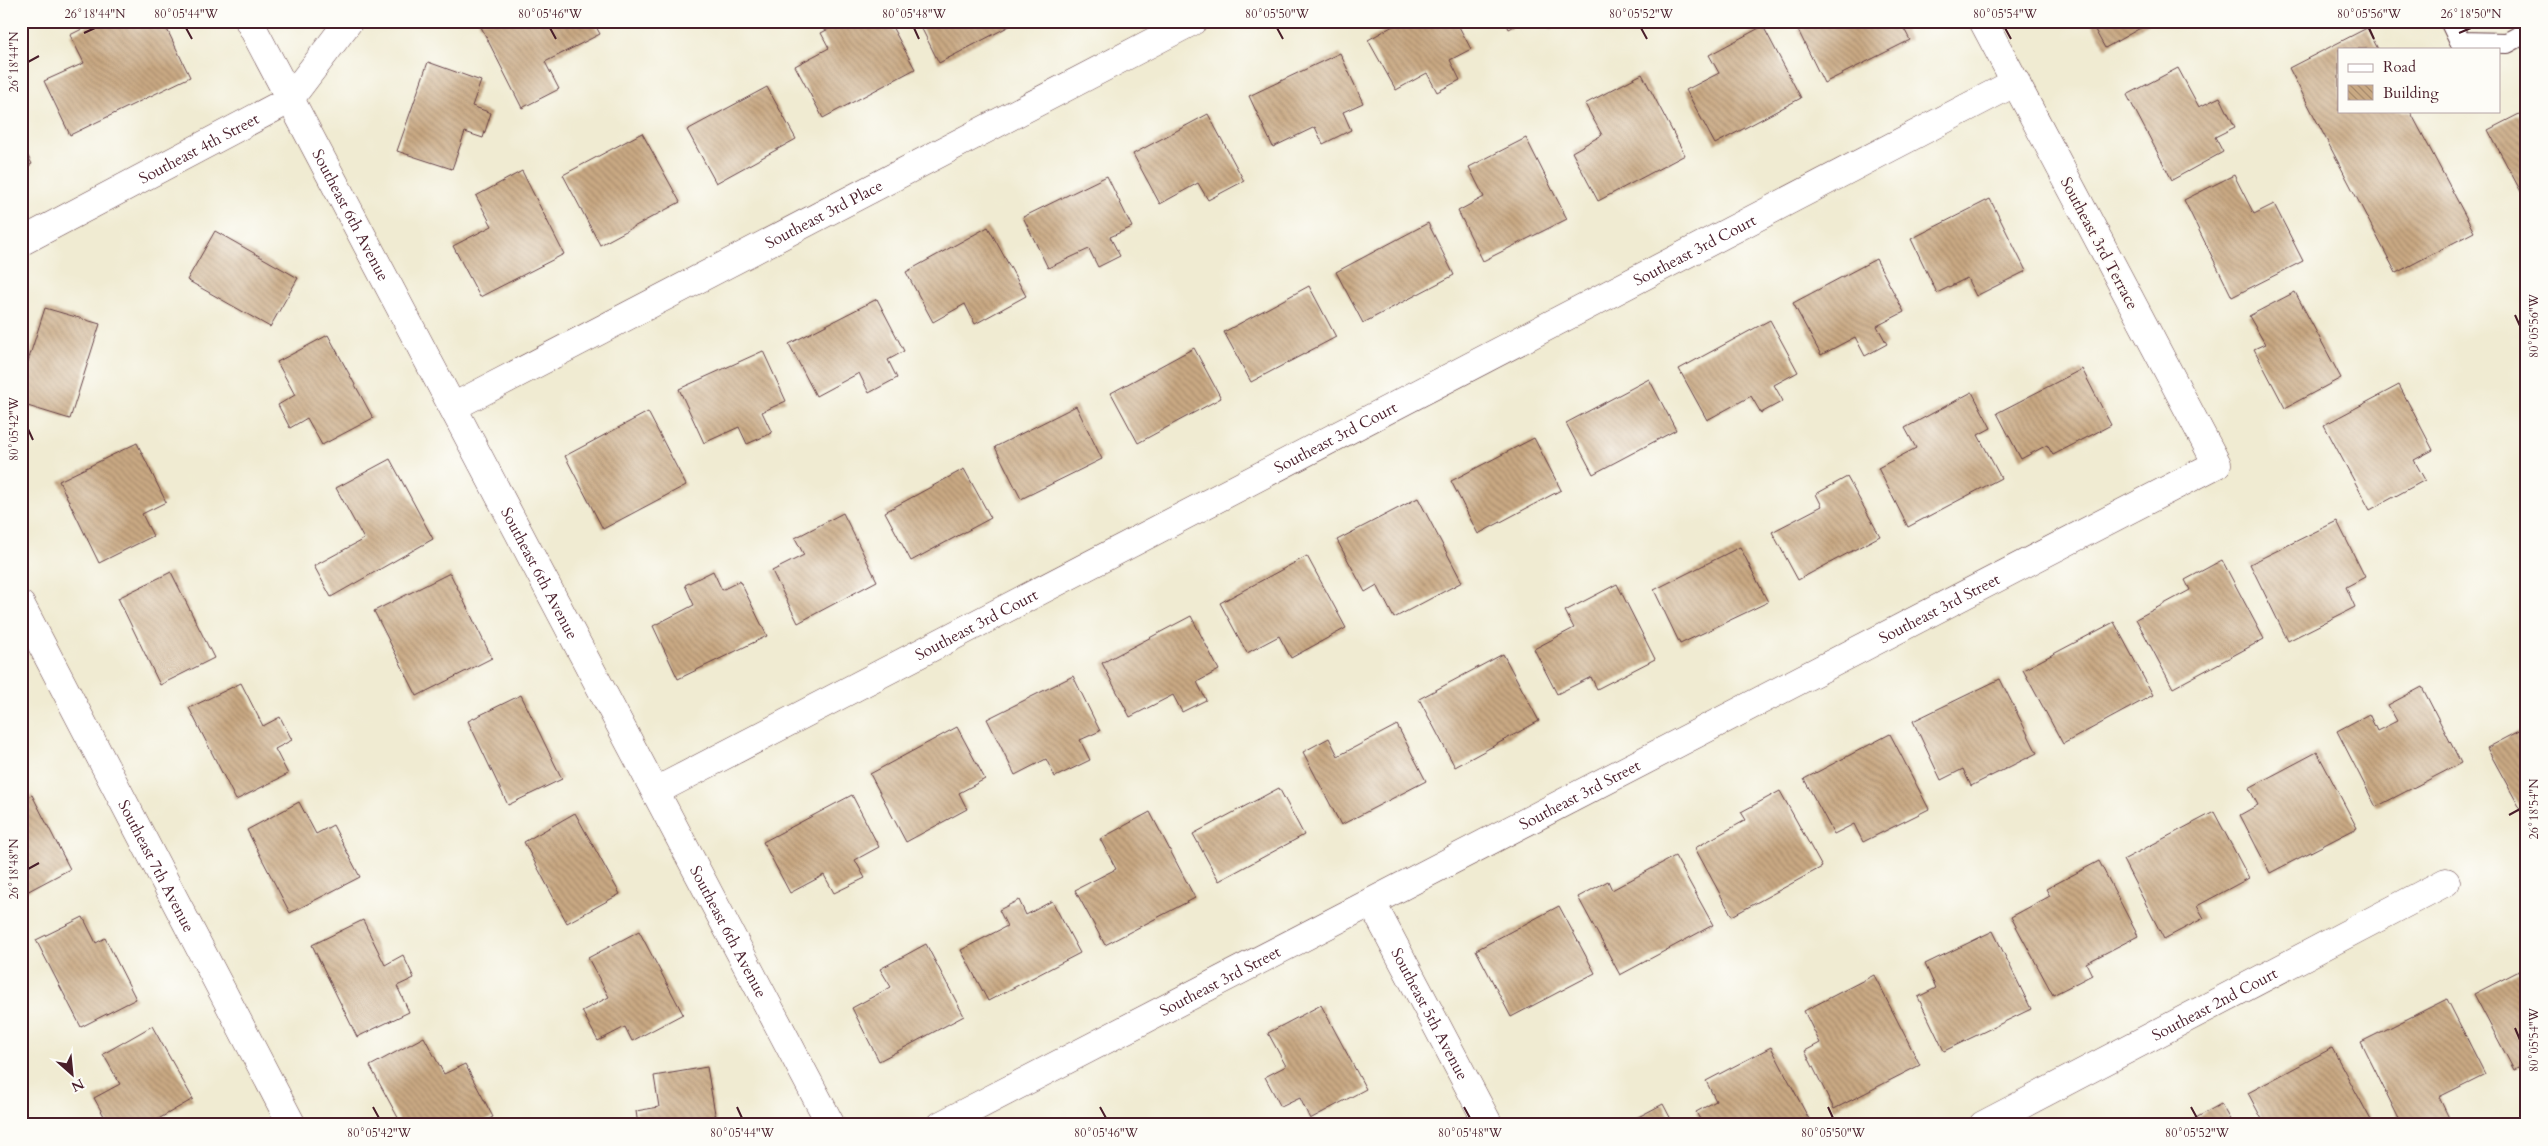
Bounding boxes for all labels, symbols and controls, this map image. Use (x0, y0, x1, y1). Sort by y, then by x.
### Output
text: 26°18'44"N (65, 6, 126, 22)
text: 80°05'44"W (154, 6, 219, 22)
text: 80°05'46"W (518, 6, 583, 22)
text: 80°05'48"W (882, 6, 947, 22)
text: 80°05'50"W (1245, 6, 1310, 22)
text: 80°05'52"W (1609, 6, 1674, 22)
text: 80°05'54"W (1973, 6, 2038, 22)
text: 80°05'56"W (2337, 6, 2402, 22)
text: 26°18'50"N (2441, 6, 2502, 22)
text: 26°18'44"N (6, 31, 22, 92)
legend (2338, 48, 2500, 112)
text: Road (2383, 57, 2416, 77)
text: Building (2383, 83, 2439, 103)
street label: Southeast 4th Street (135, 108, 263, 190)
street label: Southeast 6th Avenue (306, 145, 394, 285)
street label: Southeast 3rd Terrace (2055, 173, 2143, 314)
street label: Southeast 3rd Place (761, 175, 887, 254)
street label: Southeast 3rd Court (1630, 209, 1760, 292)
text: 80°05'56"W (2526, 293, 2542, 358)
text: 80°05'42"W (6, 396, 22, 461)
street label: Southeast 3rd Court (1270, 397, 1401, 479)
street label: Southeast 6th Avenue (495, 504, 583, 643)
street label: Southeast 3rd Street (1875, 568, 2004, 649)
street label: Southeast 3rd Court (911, 584, 1042, 666)
street label: Southeast 3rd Street (1516, 755, 1644, 836)
text: 26°18'54"N (2526, 778, 2542, 839)
street label: Southeast 7th Avenue (112, 796, 200, 936)
text: 26°18'48"N (6, 838, 22, 899)
street label: Southeast 6th Avenue (684, 862, 772, 1002)
street label: Southeast 3rd Street (1156, 941, 1285, 1022)
street label: Southeast 5th Avenue (1386, 944, 1473, 1084)
street label: Southeast 2nd Court (2148, 963, 2281, 1047)
text: 80°05'54"W (2526, 1007, 2542, 1072)
north arrow (48, 1048, 98, 1098)
text: N (68, 1074, 87, 1096)
text: 80°05'42"W (347, 1125, 412, 1141)
text: 80°05'44"W (710, 1125, 775, 1141)
text: 80°05'46"W (1074, 1125, 1139, 1141)
text: 80°05'48"W (1438, 1125, 1503, 1141)
text: 80°05'50"W (1801, 1125, 1866, 1141)
text: 80°05'52"W (2165, 1125, 2230, 1141)

